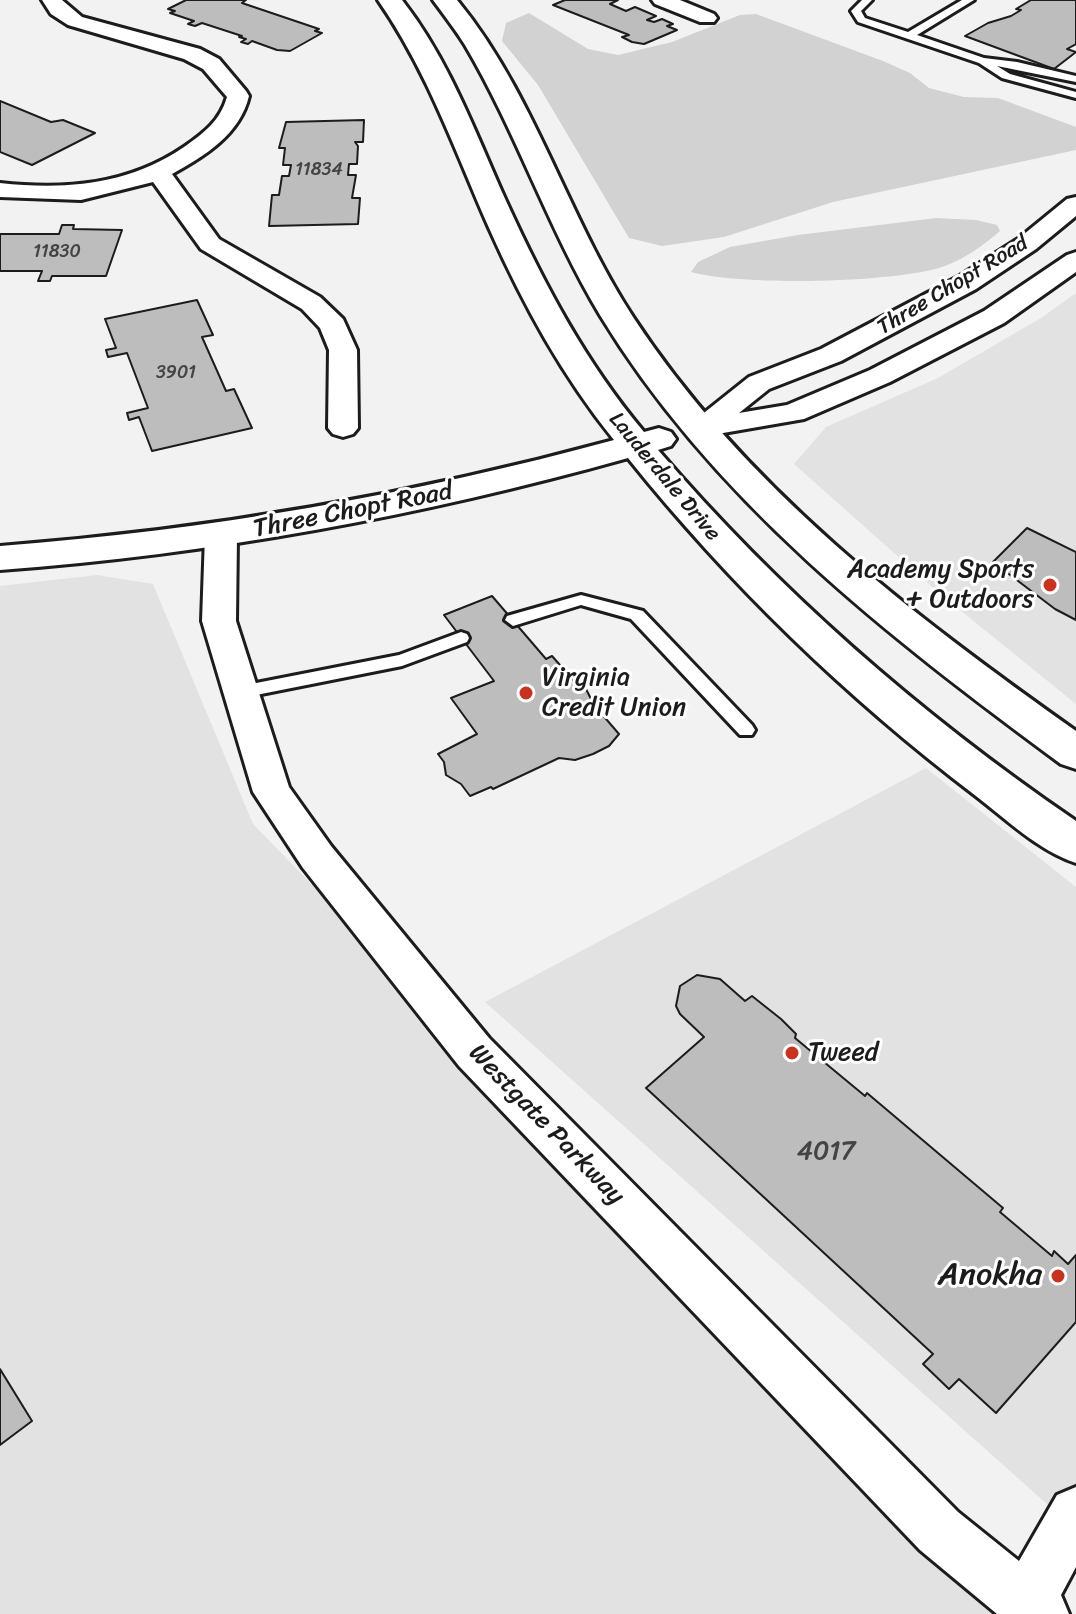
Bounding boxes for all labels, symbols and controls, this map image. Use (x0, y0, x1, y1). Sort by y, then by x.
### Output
house number: 11834 (295, 159, 343, 181)
street label: Three Chopt Road (873, 231, 1033, 341)
house number: 11830 (33, 241, 81, 263)
house number: 3901 (156, 362, 196, 384)
street label: Lauderdale Drive (602, 407, 726, 547)
street label: Three Chopt Road (251, 476, 455, 546)
place label: Academy Sports + Outdoors (847, 554, 1034, 616)
marker: Academy Sports + Outdoors (1041, 576, 1059, 594)
place label: Virginia Credit Union (542, 662, 686, 724)
marker: Virginia Credit Union (517, 684, 535, 702)
place label: Tweed (808, 1037, 879, 1069)
street label: Westgate Parkway (461, 1038, 631, 1212)
marker: Tweed (783, 1044, 801, 1062)
house number: 4017 (797, 1136, 855, 1168)
place label: Anokha (938, 1257, 1042, 1295)
marker: Anokha (1049, 1267, 1067, 1285)

